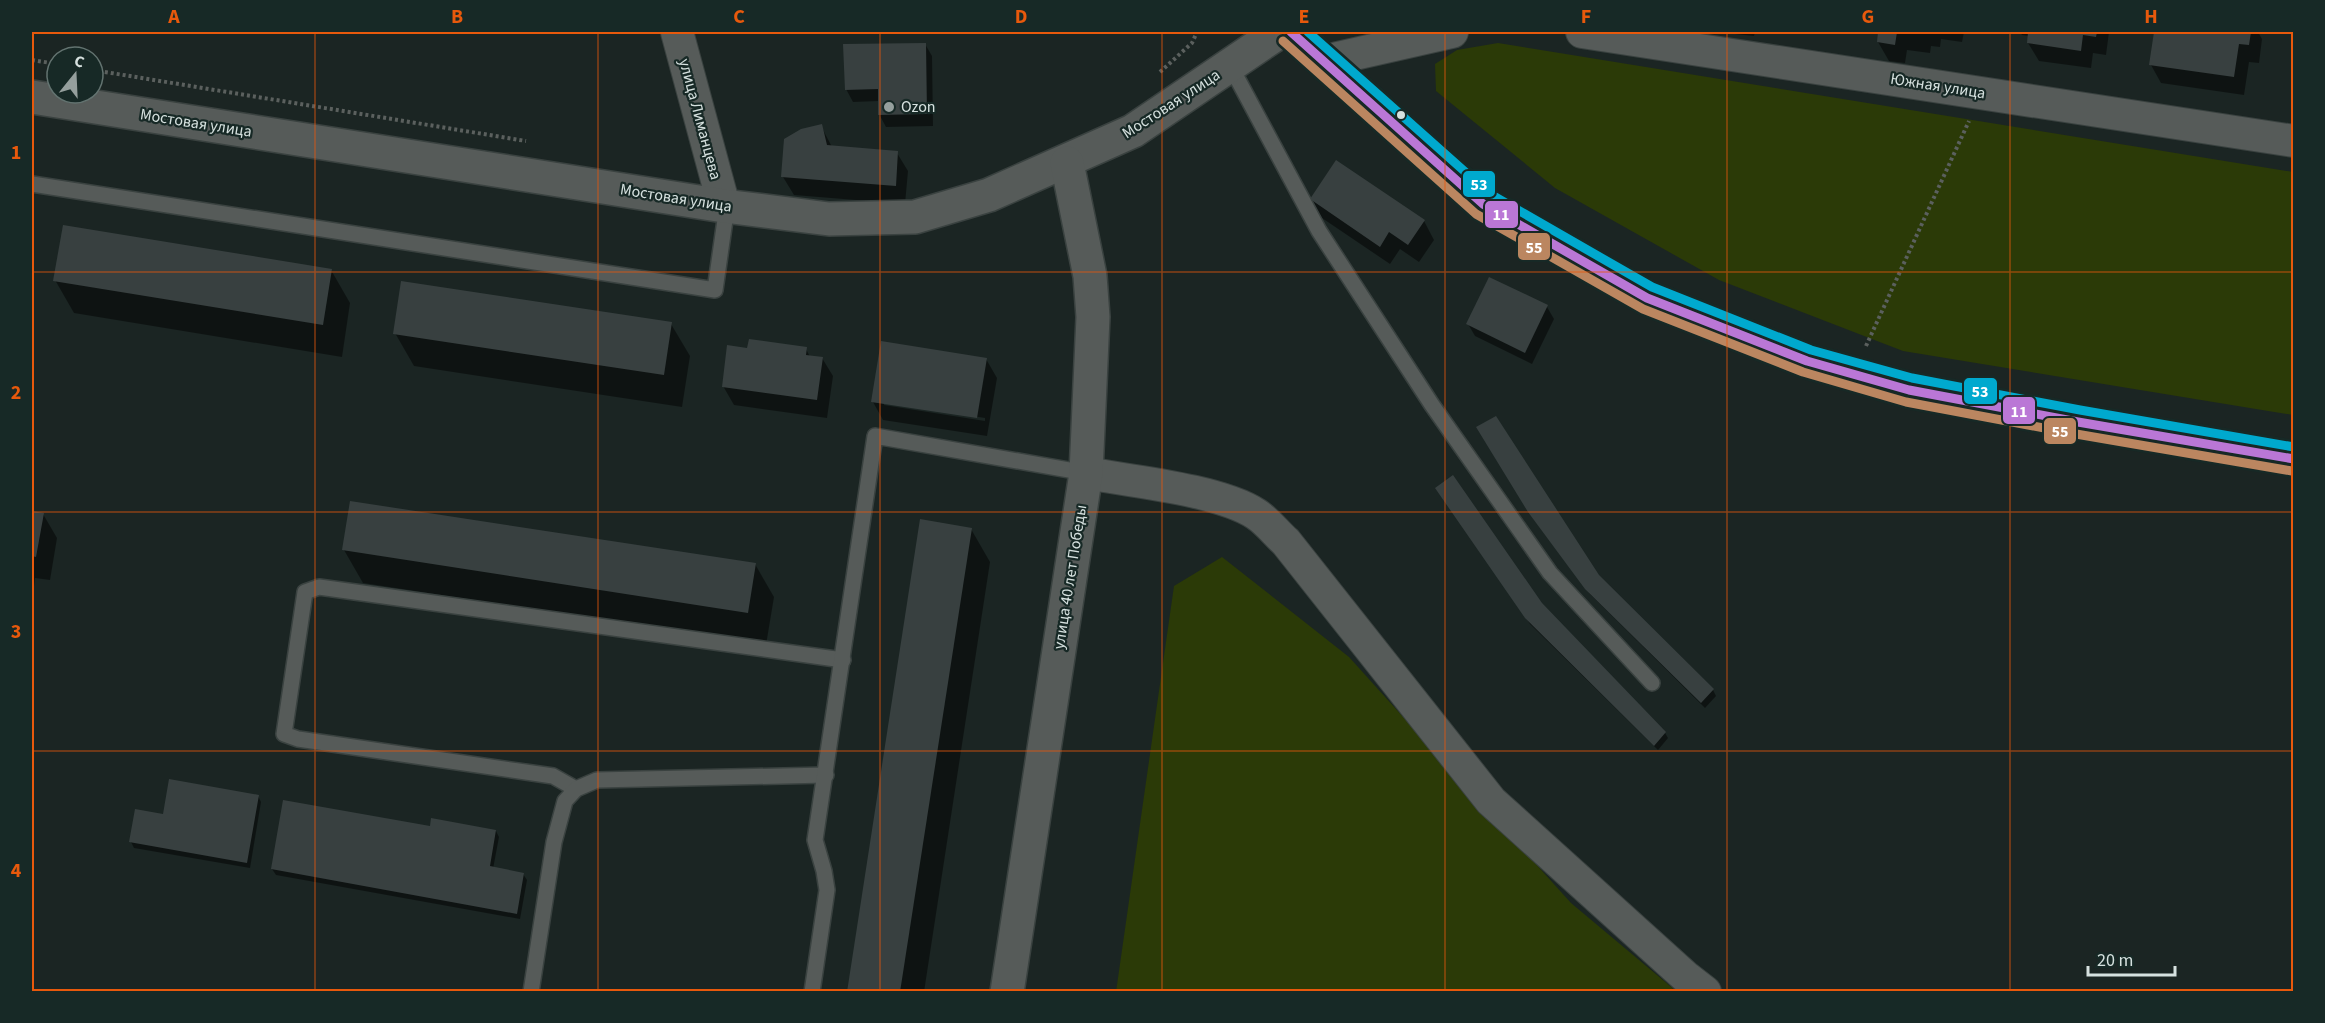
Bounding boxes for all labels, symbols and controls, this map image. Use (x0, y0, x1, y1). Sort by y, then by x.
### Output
text: A (167, 3, 180, 31)
text: B (451, 3, 463, 31)
text: C (733, 3, 745, 31)
text: D (1015, 3, 1027, 31)
text: E (1299, 3, 1309, 31)
text: F (1581, 3, 1591, 31)
text: G (1862, 3, 1874, 31)
text: H (2144, 3, 2158, 31)
north arrow (45, 45, 105, 105)
text: С (71, 50, 87, 74)
street label: улица Лиманцева (673, 56, 727, 182)
street label: Мостовая улица (1118, 64, 1224, 144)
street label: Южная улица (1889, 68, 1987, 104)
place label: Ozon (901, 96, 936, 118)
marker: Ozon (882, 100, 896, 114)
street label: Мостовая улица (139, 103, 253, 143)
unlabelled marker (1395, 109, 1407, 121)
text: 1 (11, 139, 21, 167)
line badge: 53 (1462, 170, 1496, 198)
text: 53 (1471, 174, 1487, 196)
street label: Мостовая улица (619, 178, 733, 218)
line badge: 11 (1484, 200, 1519, 229)
text: 11 (1493, 204, 1509, 226)
line badge: 55 (1517, 232, 1551, 261)
text: 55 (1526, 237, 1542, 259)
line badge: 53 (1963, 377, 1998, 405)
text: 2 (11, 379, 21, 407)
text: 53 (1972, 381, 1988, 403)
line badge: 11 (2002, 396, 2036, 425)
text: 11 (2011, 401, 2027, 423)
line badge: 55 (2043, 417, 2077, 445)
text: 55 (2052, 421, 2068, 443)
street label: улица 40 лет Победы (1048, 503, 1092, 651)
text: 3 (11, 618, 21, 646)
text: 4 (11, 857, 22, 885)
scale bar (2088, 939, 2175, 977)
text: 20 m (2097, 948, 2133, 973)

